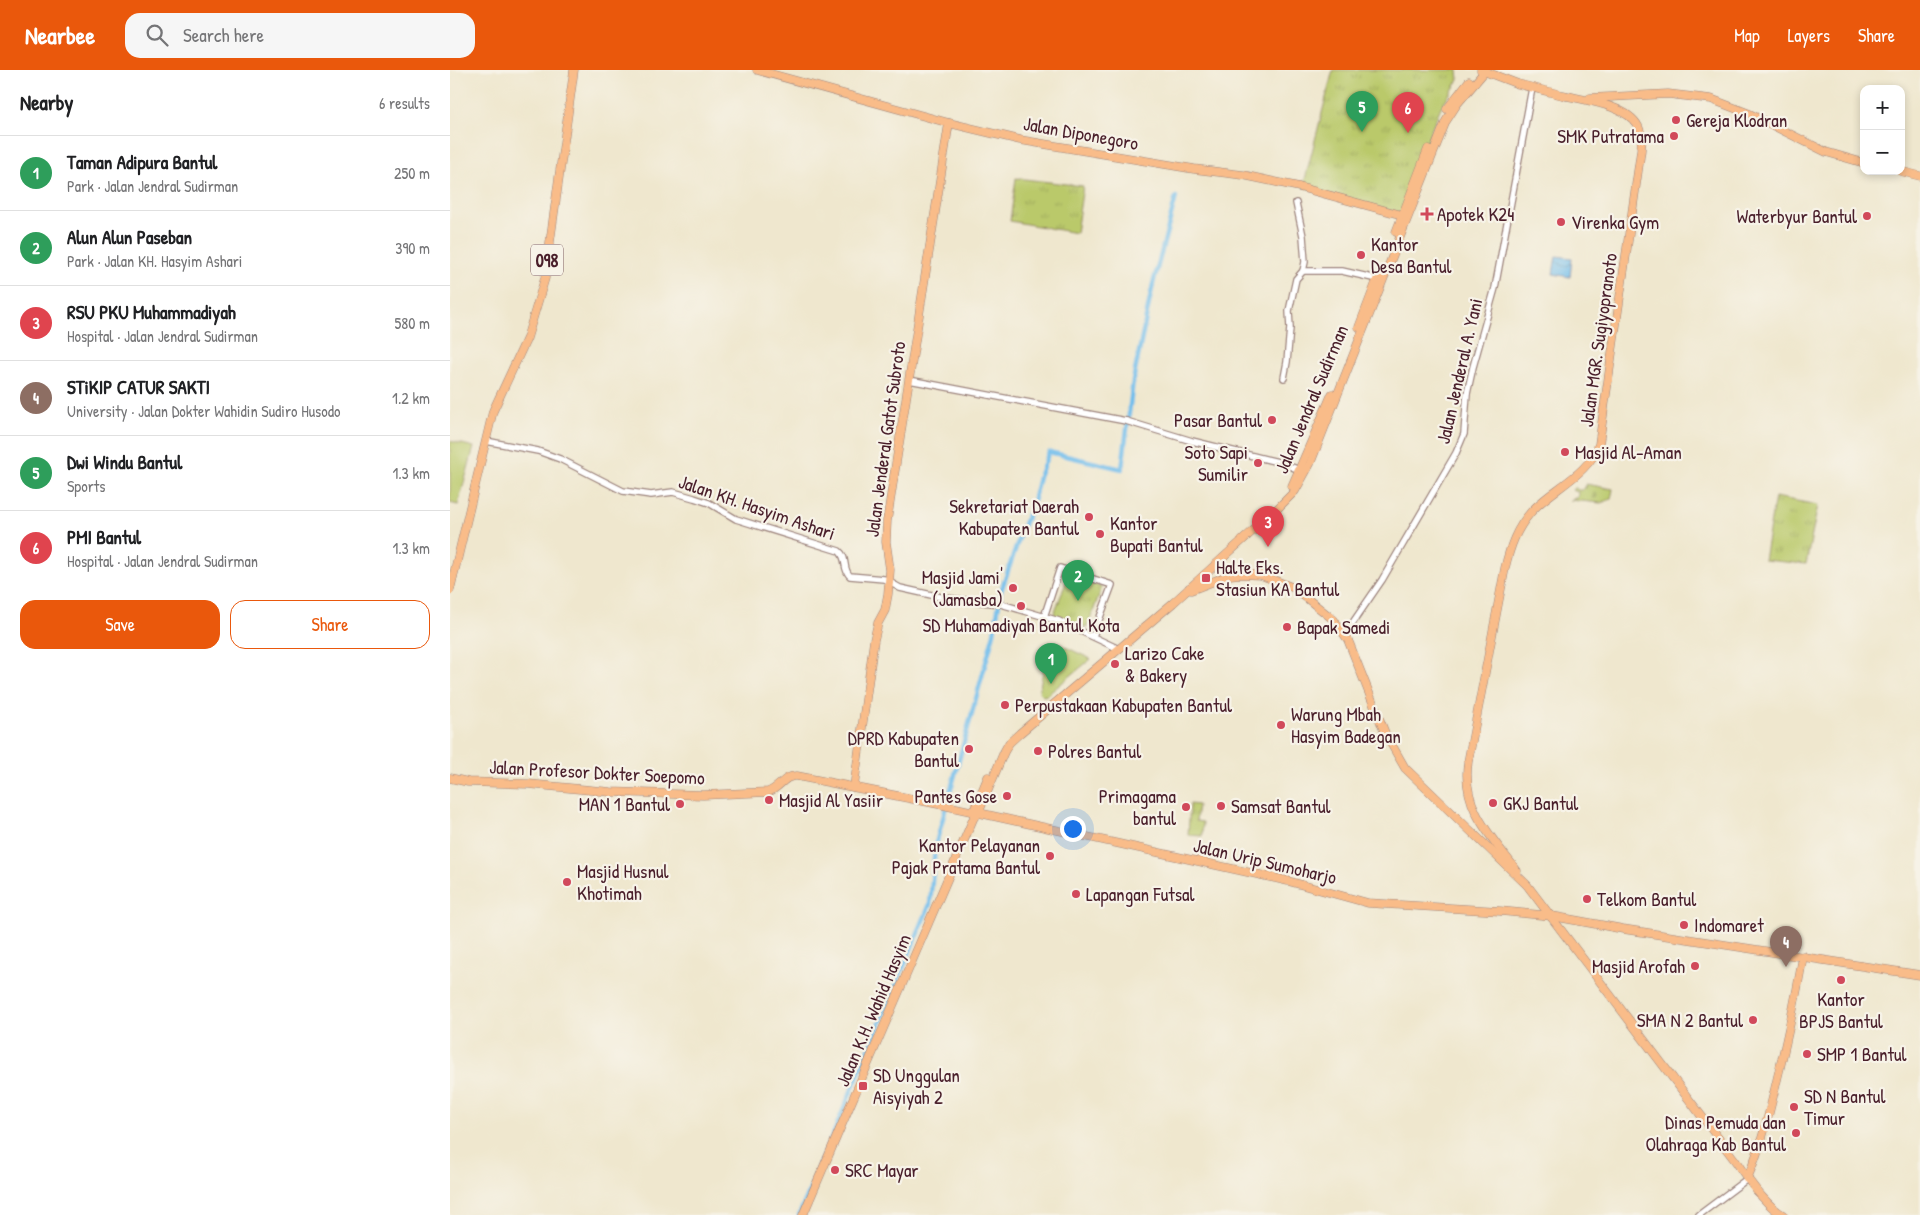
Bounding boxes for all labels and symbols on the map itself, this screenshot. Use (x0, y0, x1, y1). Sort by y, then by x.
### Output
pin: 5 (1346, 91, 1378, 132)
pin: 6 (1392, 92, 1424, 133)
place label: Gereja Klodran (1686, 107, 1787, 133)
street label: Jalan Diponegoro (1022, 110, 1141, 156)
marker: Gereja Klodran (1670, 114, 1682, 126)
place label: SMK Putratama (1557, 123, 1665, 149)
marker: SMK Putratama (1668, 130, 1680, 142)
place label: Apotek K24 (1437, 201, 1514, 227)
place label: Waterbyur Bantul (1736, 203, 1858, 229)
marker: Apotek K24 (1421, 208, 1433, 220)
place label: Virenka Gym (1571, 209, 1659, 235)
marker: Waterbyur Bantul (1861, 210, 1873, 222)
marker: Virenka Gym (1555, 216, 1567, 228)
place label: Kantor Desa Bantul (1371, 231, 1453, 279)
road number: 098 (531, 244, 563, 276)
marker: Kantor Desa Bantul (1355, 249, 1367, 261)
street label: Jalan MGR. Sugiyopranoto (1573, 251, 1623, 429)
street label: Jalan Jenderal A. Yani (1430, 296, 1488, 446)
street label: Jalan Jendral Sudirman (1268, 321, 1354, 477)
street label: Jalan Jenderal Gatot Subroto (858, 339, 912, 538)
place label: Pasar Bantul (1174, 407, 1263, 433)
marker: Pasar Bantul (1266, 414, 1278, 426)
place label: Soto Sapi Sumilir (1185, 439, 1249, 487)
place label: Masjid Al-Aman (1575, 439, 1682, 465)
marker: Masjid Al-Aman (1559, 446, 1571, 458)
marker: Soto Sapi Sumilir (1252, 457, 1264, 469)
street label: Jalan KH. Hasyim Ashari (675, 468, 839, 546)
place label: Sekretariat Daerah Kabupaten Bantul (949, 493, 1080, 541)
pin: 3 (1252, 506, 1284, 547)
place label: Kantor Bupati Bantul (1110, 510, 1204, 558)
marker: Sekretariat Daerah Kabupaten Bantul (1083, 511, 1095, 523)
marker: Kantor Bupati Bantul (1094, 528, 1106, 540)
place label: Halte Eks. Stasiun KA Bantul (1216, 554, 1340, 602)
pin: 2 (1062, 560, 1094, 601)
place label: Masjid Jami' (Jamasba) (922, 564, 1003, 612)
marker: Halte Eks. Stasiun KA Bantul (1200, 572, 1212, 584)
marker: Masjid Jami' (Jamasba) (1007, 582, 1019, 594)
marker: SD Muhamadiyah Bantul Kota (1015, 600, 1027, 612)
place label: SD Muhamadiyah Bantul Kota (922, 612, 1120, 638)
place label: Bapak Samedi (1297, 614, 1390, 640)
marker: Bapak Samedi (1281, 621, 1293, 633)
place label: Larizo Cake & Bakery (1125, 640, 1205, 688)
pin: 1 (1035, 643, 1067, 684)
marker: Larizo Cake & Bakery (1109, 658, 1121, 670)
place label: Perpustakaan Kabupaten Bantul (1015, 692, 1233, 718)
marker: Perpustakaan Kabupaten Bantul (999, 699, 1011, 711)
place label: Warung Mbah Hasyim Badegan (1291, 701, 1401, 749)
marker: Warung Mbah Hasyim Badegan (1275, 719, 1287, 731)
place label: DPRD Kabupaten Bantul (848, 725, 960, 773)
place label: Polres Bantul (1048, 738, 1142, 764)
marker: DPRD Kabupaten Bantul (963, 743, 975, 755)
marker: Polres Bantul (1032, 745, 1044, 757)
street label: Jalan Profesor Dokter Soepomo (489, 753, 706, 791)
place label: Pantes Gose (914, 783, 997, 809)
place label: Primagama bantul (1099, 783, 1177, 831)
place label: Masjid Al Yasiir (779, 787, 884, 813)
marker: Pantes Gose (1001, 790, 1013, 802)
place label: GKJ Bantul (1503, 790, 1579, 816)
place label: MAN 1 Bantul (579, 791, 671, 817)
place label: Samsat Bantul (1231, 793, 1332, 819)
marker: Masjid Al Yasiir (763, 794, 775, 806)
marker: GKJ Bantul (1487, 797, 1499, 809)
marker: MAN 1 Bantul (674, 798, 686, 810)
marker: Samsat Bantul (1215, 800, 1227, 812)
marker: Primagama bantul (1180, 801, 1192, 813)
your location (1060, 816, 1086, 842)
place label: Kantor Pelayanan Pajak Pratama Bantul (892, 832, 1041, 880)
street label: Jalan Urip Sumoharjo (1191, 832, 1339, 890)
marker: Kantor Pelayanan Pajak Pratama Bantul (1044, 850, 1056, 862)
place label: Masjid Husnul Khotimah (577, 858, 670, 906)
marker: Masjid Husnul Khotimah (561, 876, 573, 888)
place label: Lapangan Futsal (1086, 881, 1196, 907)
place label: Telkom Bantul (1597, 886, 1697, 912)
marker: Lapangan Futsal (1070, 888, 1082, 900)
marker: Telkom Bantul (1581, 893, 1593, 905)
place label: Indomaret (1694, 912, 1764, 938)
marker: Indomaret (1678, 919, 1690, 931)
pin: 4 (1770, 926, 1802, 967)
street label: Jalan K.H. Wahid Hasyim (829, 930, 917, 1090)
place label: Masjid Arofah (1592, 953, 1685, 979)
marker: Masjid Arofah (1689, 960, 1701, 972)
marker: Kantor BPJS Bantul (1835, 974, 1847, 986)
place label: Kantor BPJS Bantul (1799, 986, 1884, 1034)
place label: SMA N 2 Bantul (1637, 1007, 1744, 1033)
marker: SMA N 2 Bantul (1747, 1014, 1759, 1026)
place label: SMP 1 Bantul (1817, 1041, 1908, 1067)
marker: SMP 1 Bantul (1801, 1048, 1813, 1060)
place label: SD Unggulan Aisyiyah 2 (873, 1062, 960, 1110)
marker: SD Unggulan Aisyiyah 2 (857, 1080, 869, 1092)
place label: SD N Bantul Timur (1804, 1083, 1886, 1131)
marker: SD N Bantul Timur (1788, 1101, 1800, 1113)
place label: Dinas Pemuda dan Olahraga Kab Bantul (1645, 1109, 1787, 1157)
marker: Dinas Pemuda dan Olahraga Kab Bantul (1790, 1127, 1802, 1139)
place label: SRC Mayar (845, 1157, 919, 1183)
marker: SRC Mayar (829, 1164, 841, 1176)

